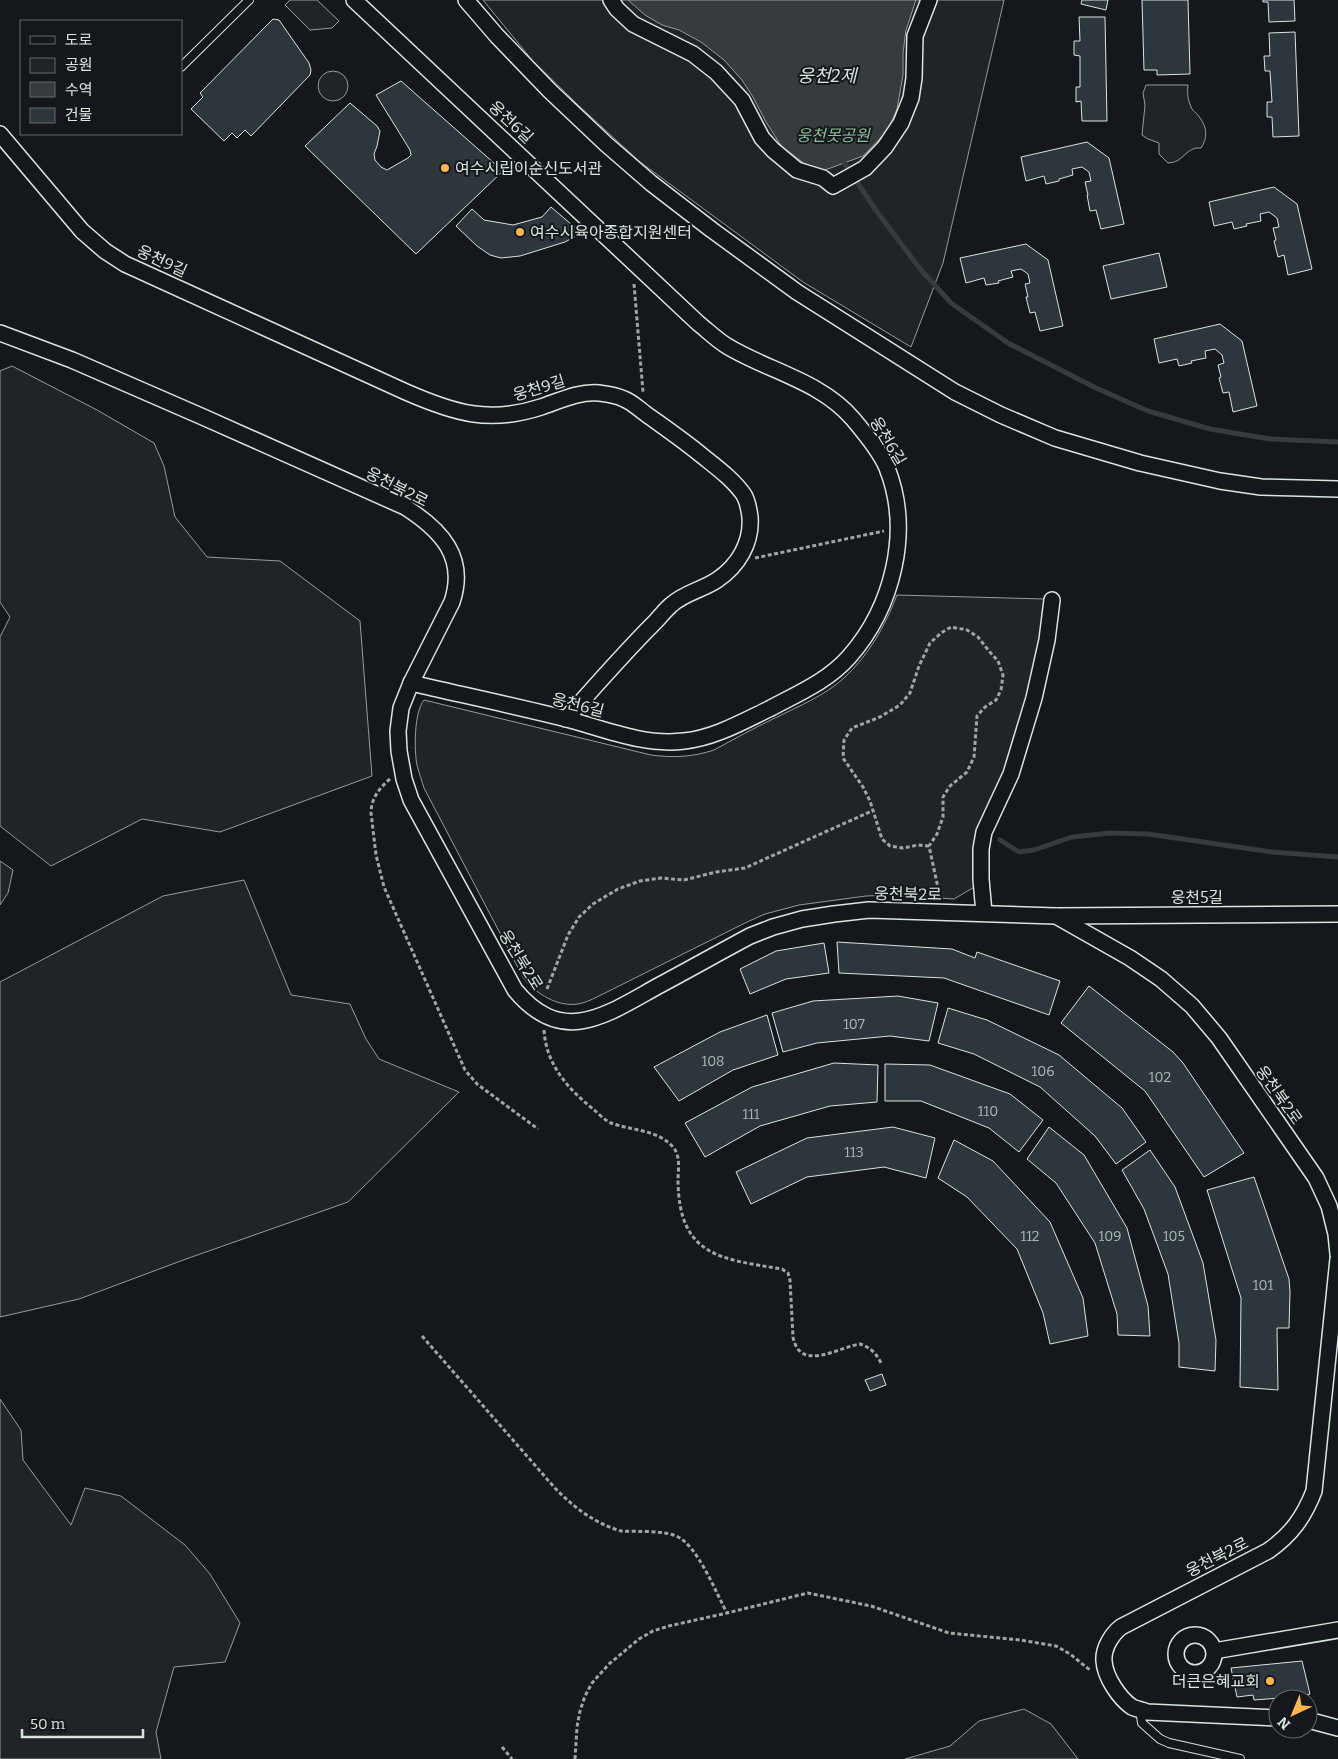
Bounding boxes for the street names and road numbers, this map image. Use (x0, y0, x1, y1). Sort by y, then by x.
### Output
street label: 웅천6길 (485, 97, 537, 147)
street label: 웅천9길 (134, 241, 190, 281)
street label: 웅천9길 (511, 371, 567, 405)
street label: 웅천6길 (866, 413, 910, 469)
street label: 웅천북2로 (363, 463, 432, 511)
street label: 웅천6길 (550, 689, 606, 721)
street label: 웅천북2로 (874, 884, 942, 904)
street label: 웅천5길 (1171, 888, 1223, 907)
street label: 웅천북2로 (495, 926, 547, 994)
street label: 웅천북2로 (1252, 1062, 1306, 1128)
street label: 웅천북2로 (1183, 1533, 1252, 1581)

